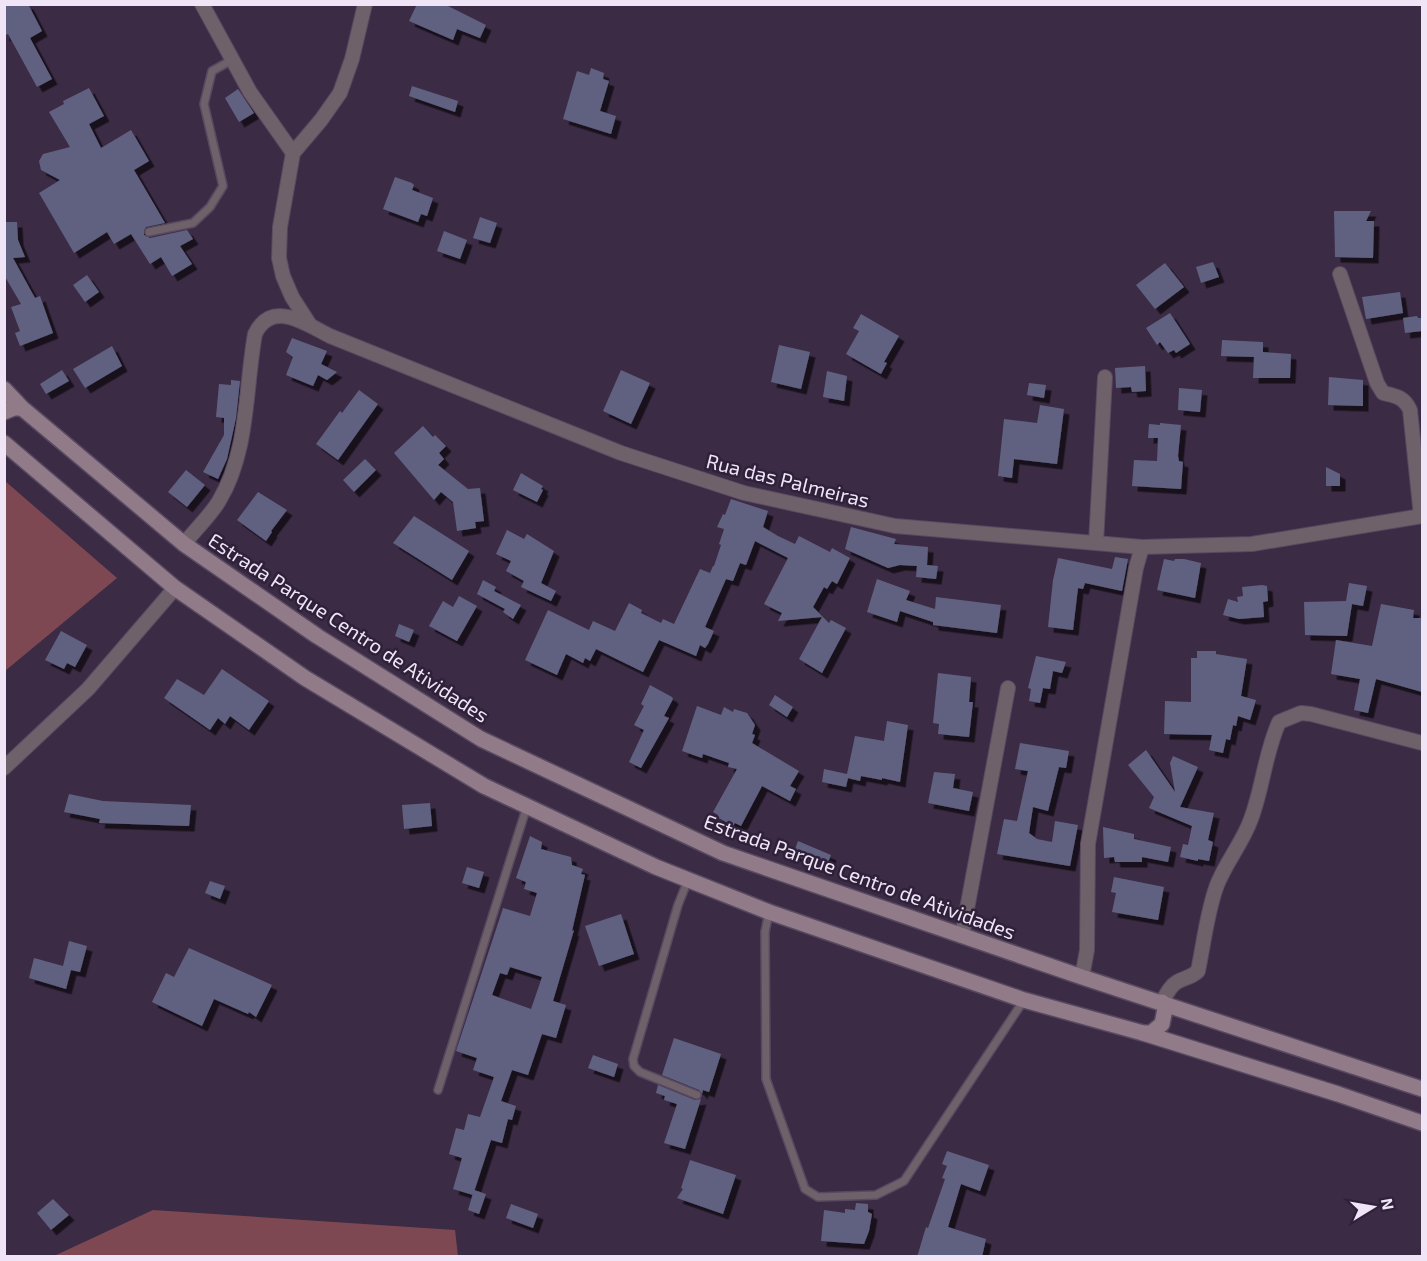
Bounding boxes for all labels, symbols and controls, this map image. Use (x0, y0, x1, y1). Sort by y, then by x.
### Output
street label: Rua das Palmeiras (704, 448, 872, 512)
street label: Estrada Parque Centro de Atividades (204, 527, 494, 727)
street label: Estrada Parque Centro de Atividades (701, 808, 1019, 944)
north arrow (1343, 1177, 1403, 1237)
text: N (1378, 1197, 1399, 1212)

